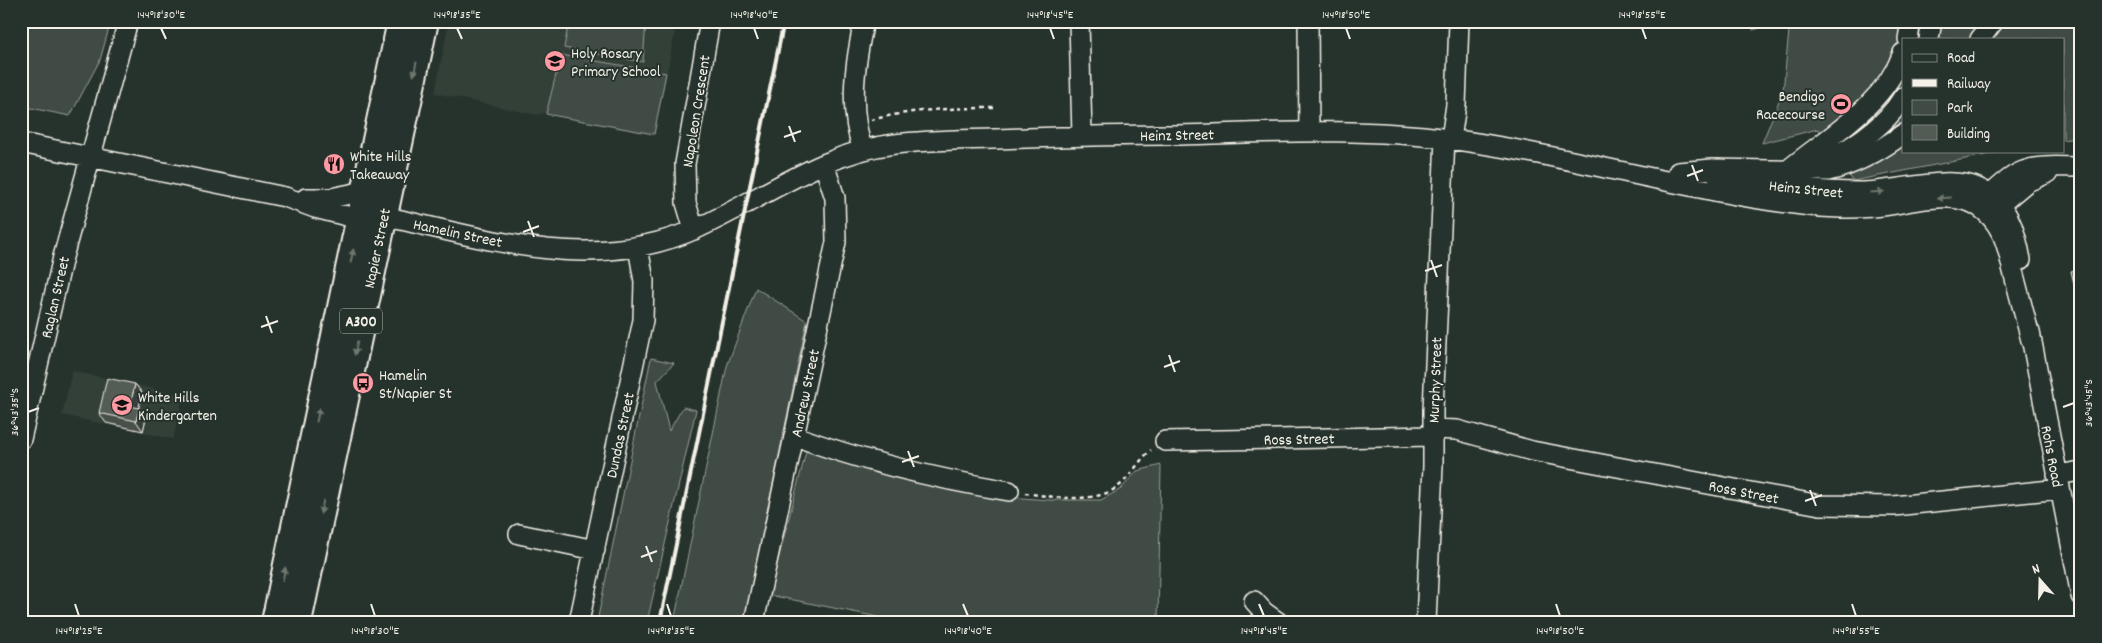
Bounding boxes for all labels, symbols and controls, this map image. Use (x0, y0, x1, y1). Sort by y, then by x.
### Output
text: 144°18'30"E (137, 7, 185, 24)
text: 144°18'35"E (434, 7, 481, 24)
text: 144°18'40"E (730, 7, 778, 24)
text: 144°18'45"E (1027, 7, 1074, 24)
text: 144°18'50"E (1322, 7, 1371, 24)
text: 144°18'55"E (1618, 7, 1666, 24)
legend (1902, 38, 2064, 152)
place label: Holy Rosary Primary School (571, 43, 661, 84)
text: Road (1947, 48, 1975, 70)
school or university icon: Holy Rosary Primary School (543, 49, 567, 73)
street label: Napoleon Crescent (677, 54, 718, 169)
one-way arrow (411, 61, 419, 76)
text: Railway (1947, 74, 1991, 96)
place label: Bendigo Racecourse (1756, 86, 1825, 127)
sports icon: Bendigo Racecourse (1829, 92, 1853, 116)
text: Park (1947, 98, 1973, 120)
street label: Heinz Street (1140, 124, 1214, 149)
text: Building (1947, 124, 1990, 146)
place label: White Hills Takeaway (350, 146, 412, 187)
restaurant icon: White Hills Takeaway (322, 152, 346, 176)
street label: Heinz Street (1768, 175, 1844, 206)
one-way arrow (1869, 187, 1885, 195)
one-way arrow (1936, 194, 1952, 202)
street label: Napier Street (359, 206, 398, 291)
street label: Hamelin Street (411, 214, 504, 255)
one-way arrow (348, 248, 356, 264)
street label: Raglan Street (36, 254, 77, 341)
road number: A300 (340, 308, 382, 334)
street label: Murphy Street (1424, 337, 1449, 423)
one-way arrow (351, 340, 359, 356)
street label: Andrew Street (786, 347, 827, 440)
place label: Hamelin St/Napier St (379, 365, 452, 406)
bus stop icon: Hamelin St/Napier St (351, 371, 375, 395)
text: 36°43'45"S (2081, 379, 2098, 427)
place label: White Hills Kindergarten (138, 387, 217, 428)
text: 36°43'35"S (7, 388, 24, 436)
street label: Dundas Street (601, 391, 642, 480)
school or university icon: White Hills Kindergarten (110, 393, 134, 417)
one-way arrow (314, 407, 322, 423)
street label: Rohs Road (2033, 424, 2068, 489)
street label: Ross Street (1263, 428, 1335, 453)
street label: Ross Street (1707, 475, 1781, 512)
one-way arrow (318, 499, 326, 514)
north arrow (2014, 556, 2064, 606)
text: N (2030, 559, 2043, 580)
one-way arrow (281, 566, 289, 582)
text: 144°18'25"E (56, 623, 103, 640)
text: 144°18'30"E (351, 623, 399, 640)
text: 144°18'35"E (648, 623, 695, 640)
text: 144°18'40"E (944, 623, 992, 640)
text: 144°18'45"E (1241, 623, 1288, 640)
text: 144°18'50"E (1536, 623, 1585, 640)
text: 144°18'55"E (1832, 623, 1880, 640)

